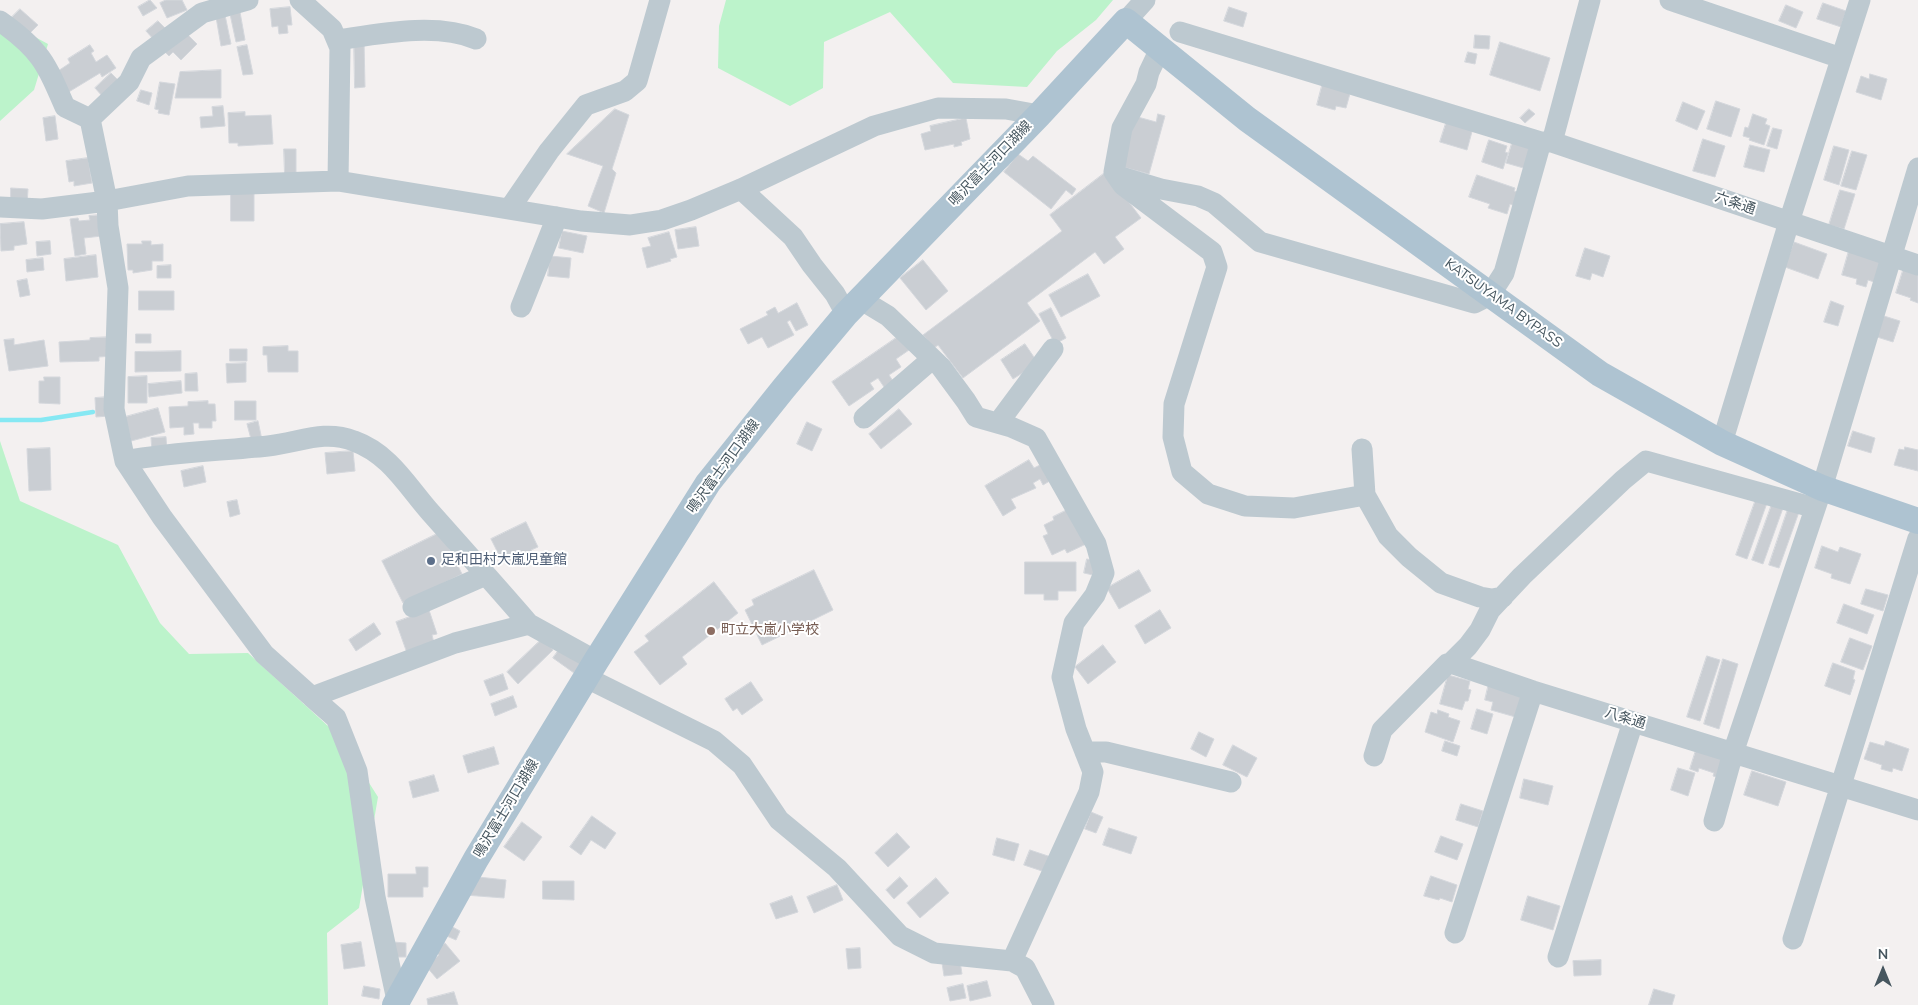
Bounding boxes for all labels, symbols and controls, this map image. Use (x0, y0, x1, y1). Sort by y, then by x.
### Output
street label: 鳴沢富士河口湖線 (946, 118, 1036, 210)
street label: 六条通 (1712, 189, 1758, 219)
street label: KATSUYAMA BYPASS (1441, 256, 1565, 352)
street label: 鳴沢富士河口湖線 (684, 417, 764, 517)
place label: 足和田村大嵐児童館 (441, 553, 567, 569)
marker: 足和田村大嵐児童館 (425, 555, 437, 567)
place label: 町立大嵐小学校 (721, 623, 819, 639)
marker: 町立大嵐小学校 (705, 625, 717, 637)
street label: 八条通 (1602, 705, 1648, 733)
street label: 鳴沢富士河口湖線 (471, 757, 543, 861)
north arrow (1858, 945, 1908, 995)
text: N (1878, 945, 1888, 964)

